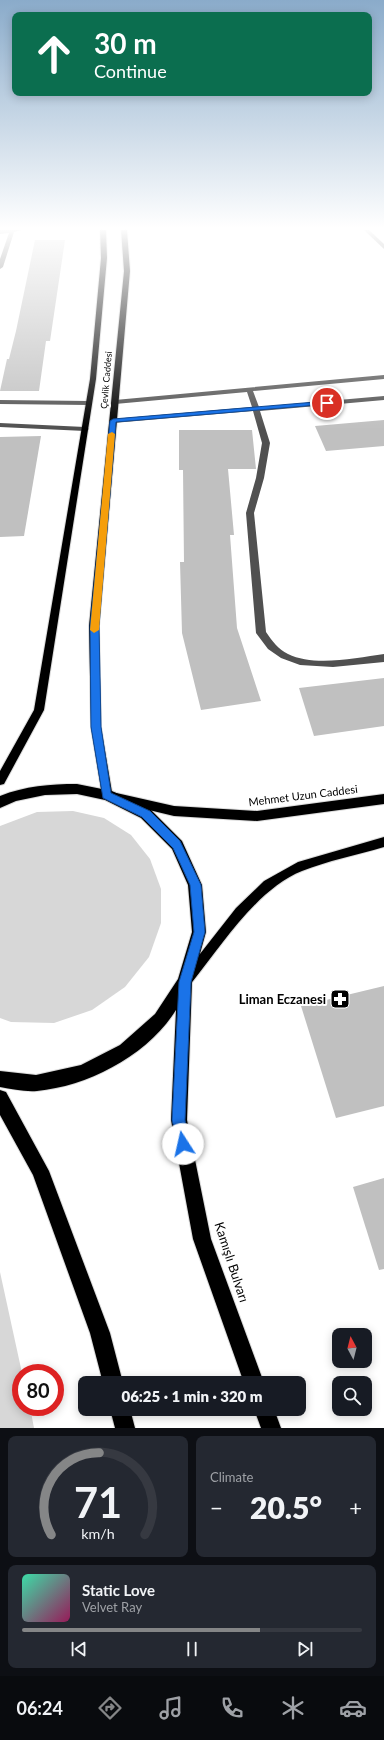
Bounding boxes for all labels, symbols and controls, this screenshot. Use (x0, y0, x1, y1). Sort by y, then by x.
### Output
text: 30 m (94, 26, 157, 60)
icon: ahead (28, 28, 80, 80)
text: Continue (94, 60, 167, 82)
street label: Çevlik Caddesi (98, 351, 114, 409)
pin (310, 386, 344, 420)
icon: arrive (316, 392, 338, 414)
street label: Mehmet Uzun Caddesi (248, 782, 359, 808)
pharmacy icon: Liman Eczanesi (329, 988, 351, 1010)
place label: Liman Eczanesi (239, 991, 326, 1007)
position arrow (162, 1123, 204, 1165)
street label: Kamışlı Bulvarı (211, 1220, 253, 1304)
north arrow (332, 1328, 372, 1368)
map controls (332, 1328, 372, 1416)
speed limit sign: 80 (12, 1364, 64, 1416)
button: search (332, 1376, 372, 1416)
text: 06:25 · 1 min · 320 m (121, 1387, 263, 1405)
text: Climate (210, 1469, 253, 1485)
text: 71 (74, 1476, 122, 1526)
text: 20.5° (250, 1489, 322, 1525)
text: − (210, 1494, 223, 1521)
text: + (349, 1494, 362, 1521)
text: km/h (81, 1524, 115, 1541)
text: Static Love (82, 1581, 155, 1599)
text: Velvet Ray (82, 1599, 142, 1615)
icon: previous (68, 1638, 90, 1660)
icon: pause (181, 1638, 203, 1660)
icon: next (294, 1638, 316, 1660)
icon: directions (96, 1694, 124, 1722)
icon: music (157, 1694, 185, 1722)
icon: phone (218, 1694, 246, 1722)
icon: climate (279, 1694, 307, 1722)
icon: car (339, 1694, 367, 1722)
text: 06:24 (16, 1697, 63, 1719)

